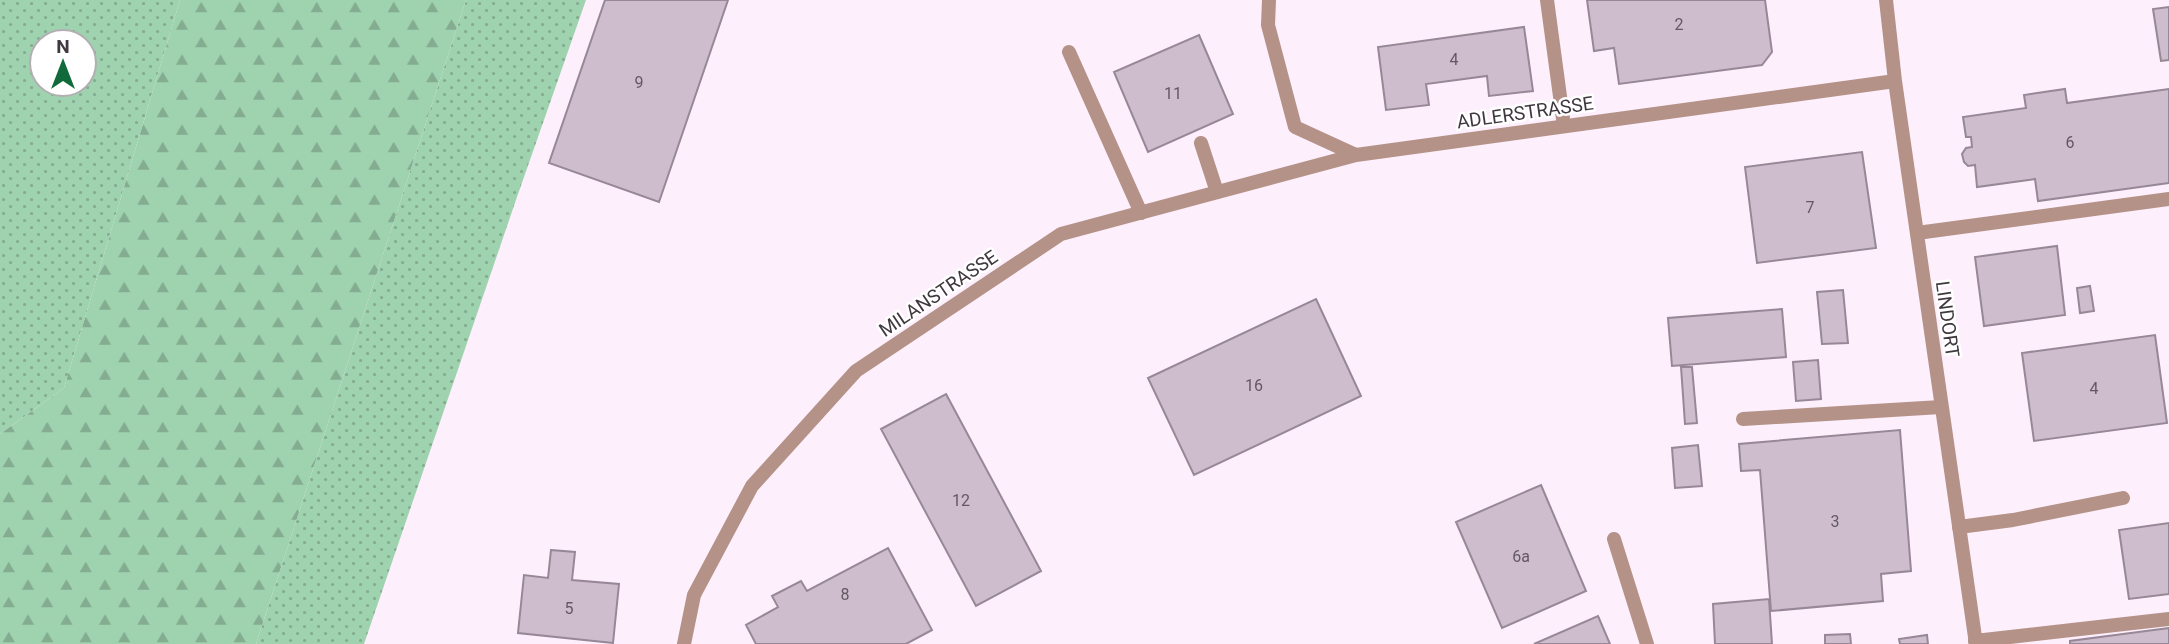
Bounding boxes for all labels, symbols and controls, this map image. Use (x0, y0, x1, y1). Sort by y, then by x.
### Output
house number: 2 (1675, 15, 1684, 34)
north arrow (28, 28, 98, 98)
text: N (56, 35, 70, 58)
house number: 4 (1450, 50, 1459, 69)
house number: 9 (635, 73, 644, 92)
house number: 11 (1164, 84, 1182, 103)
street label: ADLERSTRASSE (1455, 91, 1595, 133)
house number: 6 (2066, 133, 2075, 152)
house number: 7 (1806, 198, 1815, 217)
street label: MILANSTRASSE (875, 245, 1002, 342)
street label: LINDORT (1931, 279, 1964, 359)
house number: 16 (1245, 376, 1263, 395)
house number: 4 (2090, 379, 2099, 398)
house number: 12 (952, 491, 970, 510)
house number: 3 (1831, 512, 1840, 531)
house number: 6a (1512, 547, 1530, 566)
house number: 8 (841, 585, 850, 604)
house number: 5 (565, 599, 574, 618)

